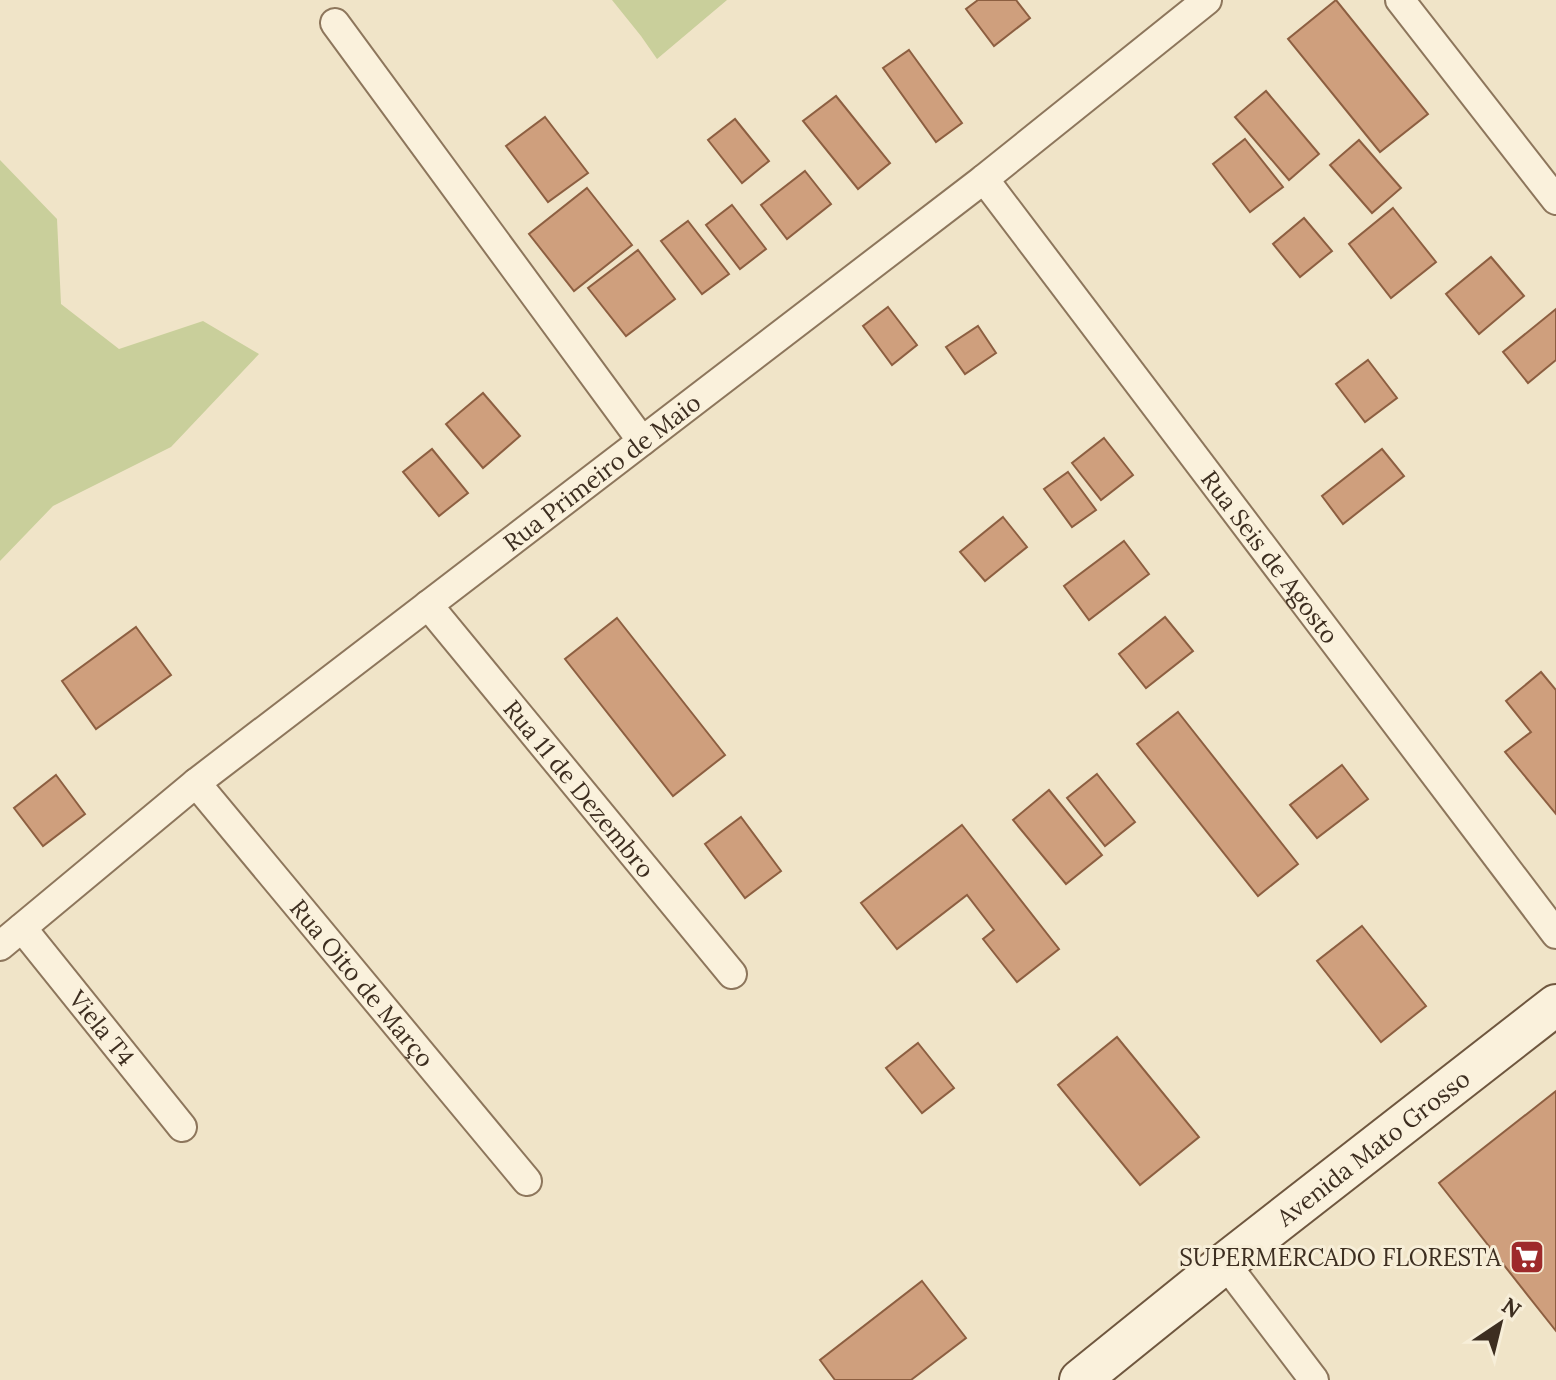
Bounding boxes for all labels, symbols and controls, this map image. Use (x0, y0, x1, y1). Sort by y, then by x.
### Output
street label: Rua Primeiro de Maio (497, 387, 707, 558)
street label: Rua Seis de Agosto (1195, 464, 1346, 650)
street label: Rua 11 de Dezembro (497, 693, 662, 884)
street label: Rua Oito de Março (284, 893, 441, 1073)
street label: Viela T4 (62, 983, 142, 1072)
street label: Avenida Mato Grosso (1269, 1063, 1476, 1233)
supermarket icon: SUPERMERCADO FLORESTA (1508, 1238, 1546, 1276)
place label: SUPERMERCADO FLORESTA (1179, 1242, 1502, 1273)
north arrow (1460, 1284, 1540, 1364)
text: N (1496, 1291, 1526, 1324)

